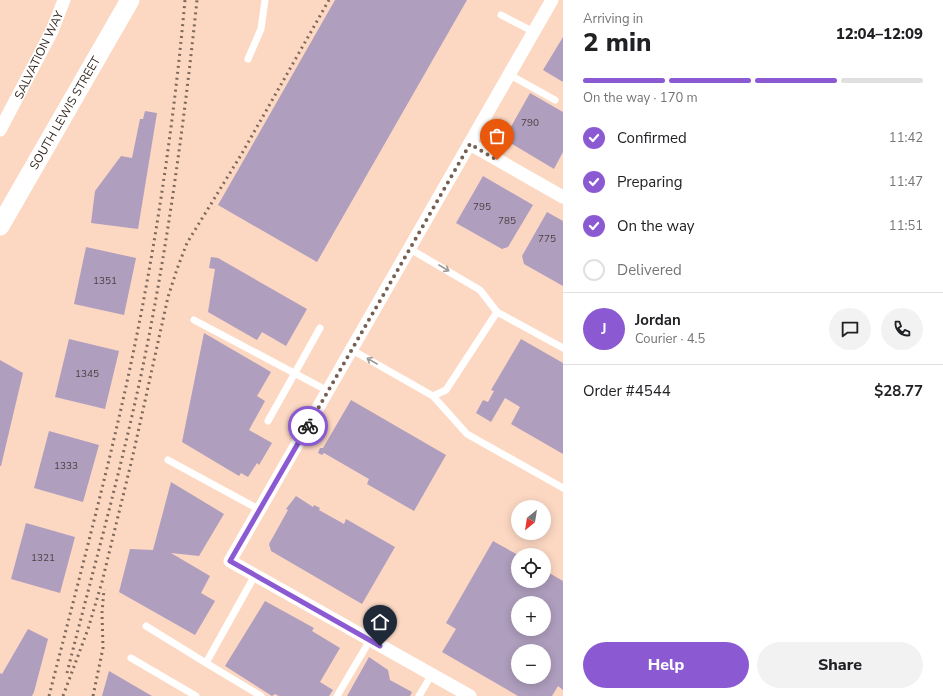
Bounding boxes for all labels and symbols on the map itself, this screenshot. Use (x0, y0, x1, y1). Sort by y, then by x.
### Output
street label: SALVATION WAY (11, 8, 68, 102)
street label: SOUTH LEWIS STREET (26, 53, 104, 173)
house number: 790 (521, 116, 539, 130)
pin (480, 119, 514, 160)
house number: 795 (473, 200, 491, 214)
house number: 785 (498, 214, 516, 228)
house number: 775 (538, 232, 556, 246)
one-way arrow (438, 265, 450, 273)
house number: 1351 (93, 274, 117, 288)
one-way arrow (366, 356, 378, 364)
house number: 1345 (75, 367, 99, 381)
courier (288, 406, 328, 446)
house number: 1333 (54, 459, 78, 473)
north arrow (511, 500, 551, 540)
house number: 1321 (31, 551, 55, 565)
pin (363, 605, 397, 646)

